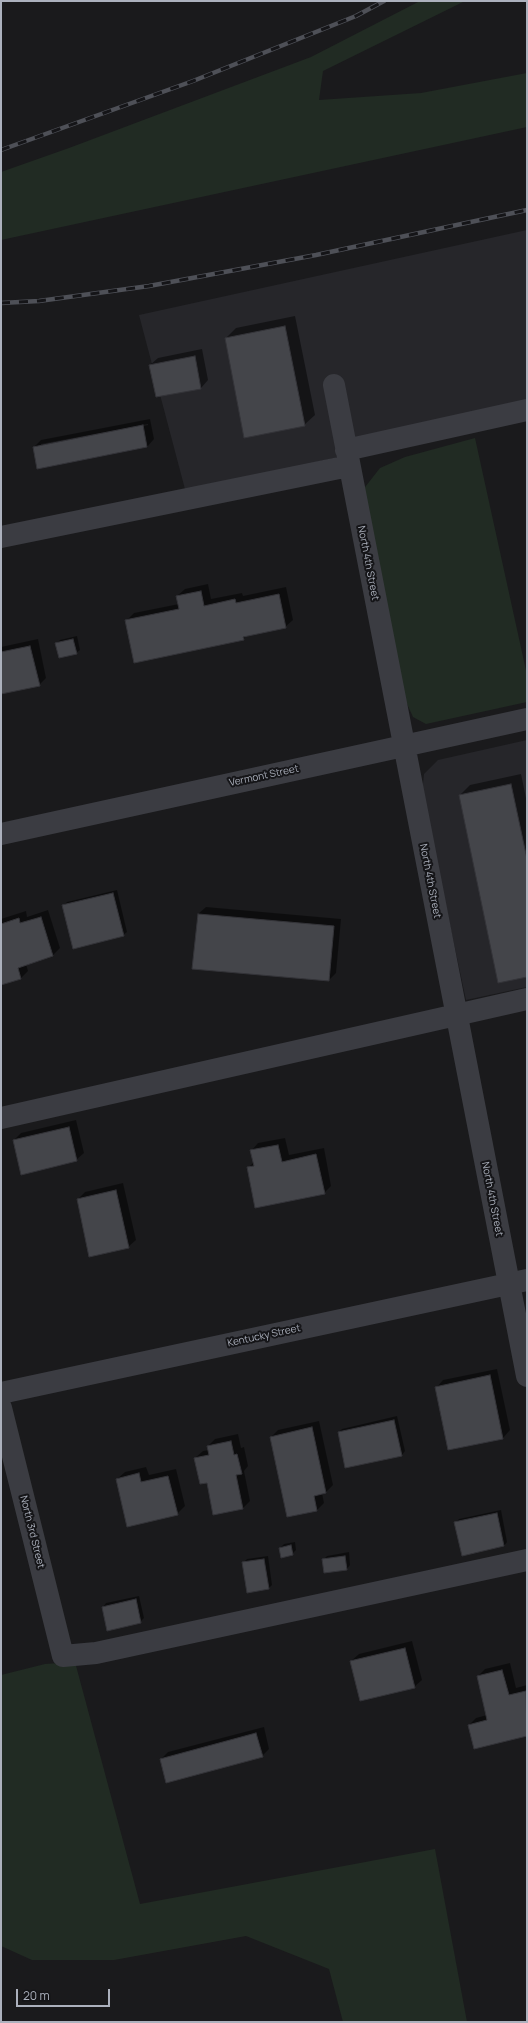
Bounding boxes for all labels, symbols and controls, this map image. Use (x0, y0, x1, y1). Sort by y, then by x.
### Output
street label: North 4th Street (355, 525, 381, 601)
street label: Vermont Street (228, 763, 300, 789)
street label: North 4th Street (417, 843, 443, 919)
street label: North 4th Street (479, 1161, 505, 1237)
street label: Kentucky Street (226, 1322, 302, 1350)
street label: North 3rd Street (17, 1494, 47, 1570)
scale bar (18, 1981, 112, 2007)
text: 20 m (23, 1987, 50, 2004)

